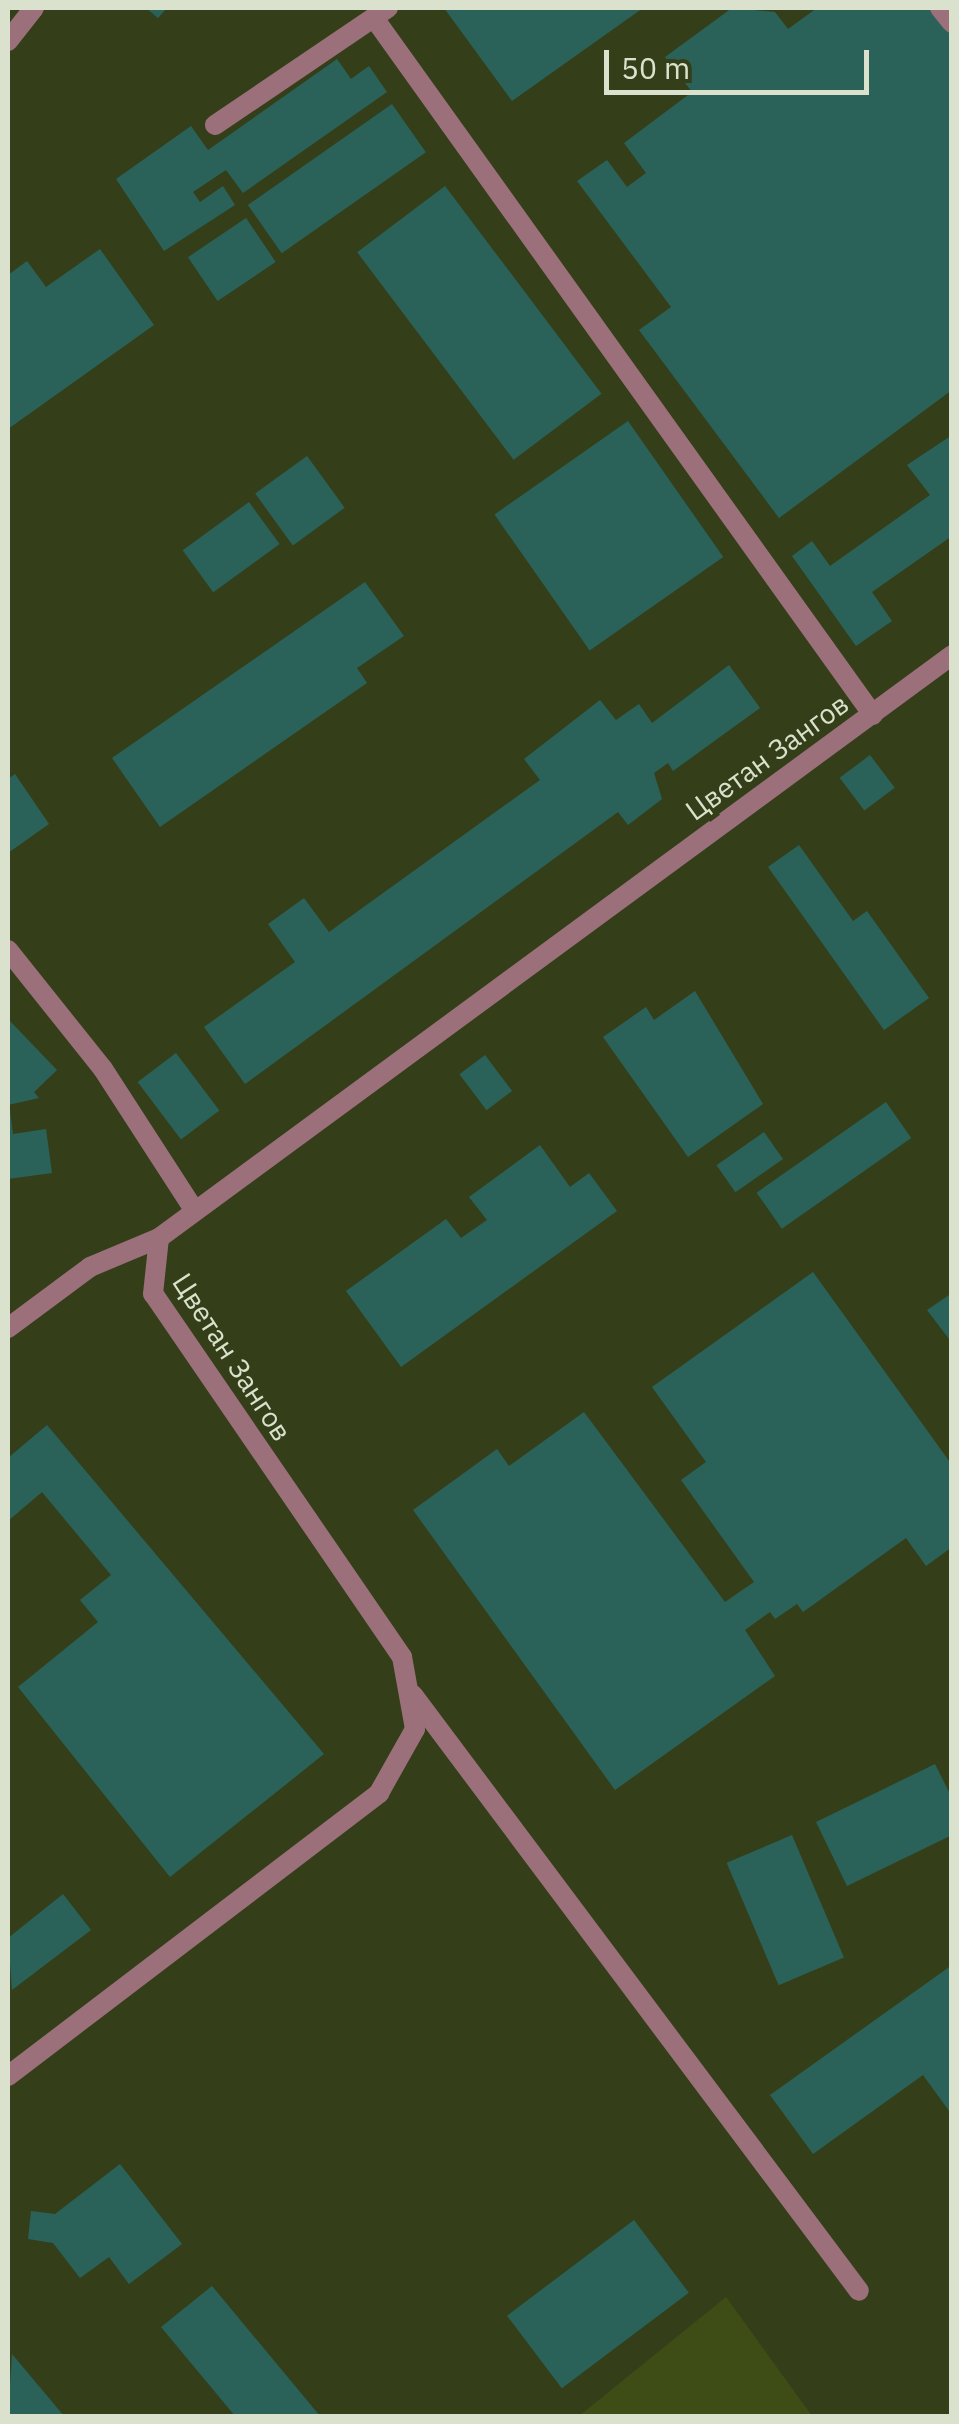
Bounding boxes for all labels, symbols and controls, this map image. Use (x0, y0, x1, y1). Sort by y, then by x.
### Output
scale bar (609, 30, 874, 92)
text: 50 m (621, 48, 690, 87)
street label: Цветан Зангов (679, 687, 855, 827)
street label: Цветан Зангов (165, 1267, 299, 1447)

